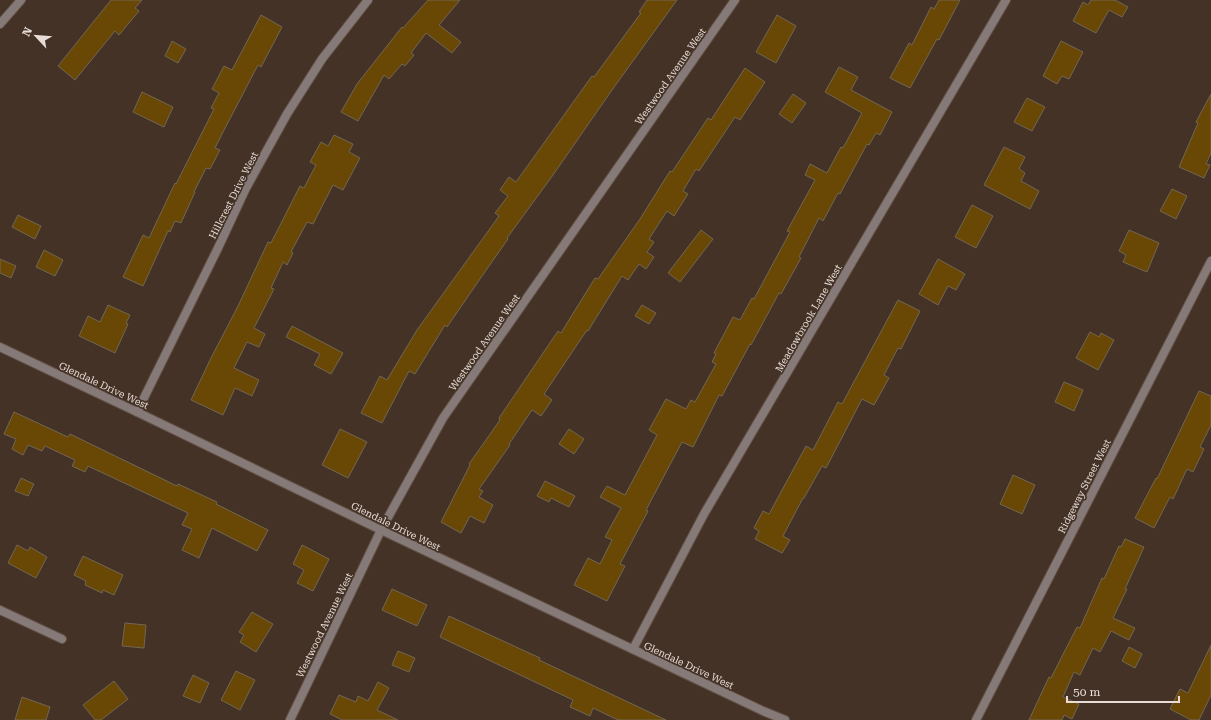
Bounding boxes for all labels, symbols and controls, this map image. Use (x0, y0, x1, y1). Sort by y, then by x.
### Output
north arrow (16, 16, 56, 56)
text: N (20, 25, 35, 38)
street label: Westwood Avenue West (633, 26, 708, 127)
street label: Hillcrest Drive West (207, 150, 260, 241)
street label: Meadowbrook Lane West (773, 262, 844, 374)
street label: Westwood Avenue West (447, 292, 522, 393)
street label: Glendale Drive West (57, 360, 151, 411)
street label: Ridgeway Street West (1056, 437, 1113, 535)
street label: Glendale Drive West (349, 500, 442, 553)
street label: Westwood Avenue West (294, 571, 355, 679)
street label: Glendale Drive West (642, 640, 736, 691)
scale bar (1067, 678, 1179, 704)
text: 50 m (1073, 685, 1100, 699)

